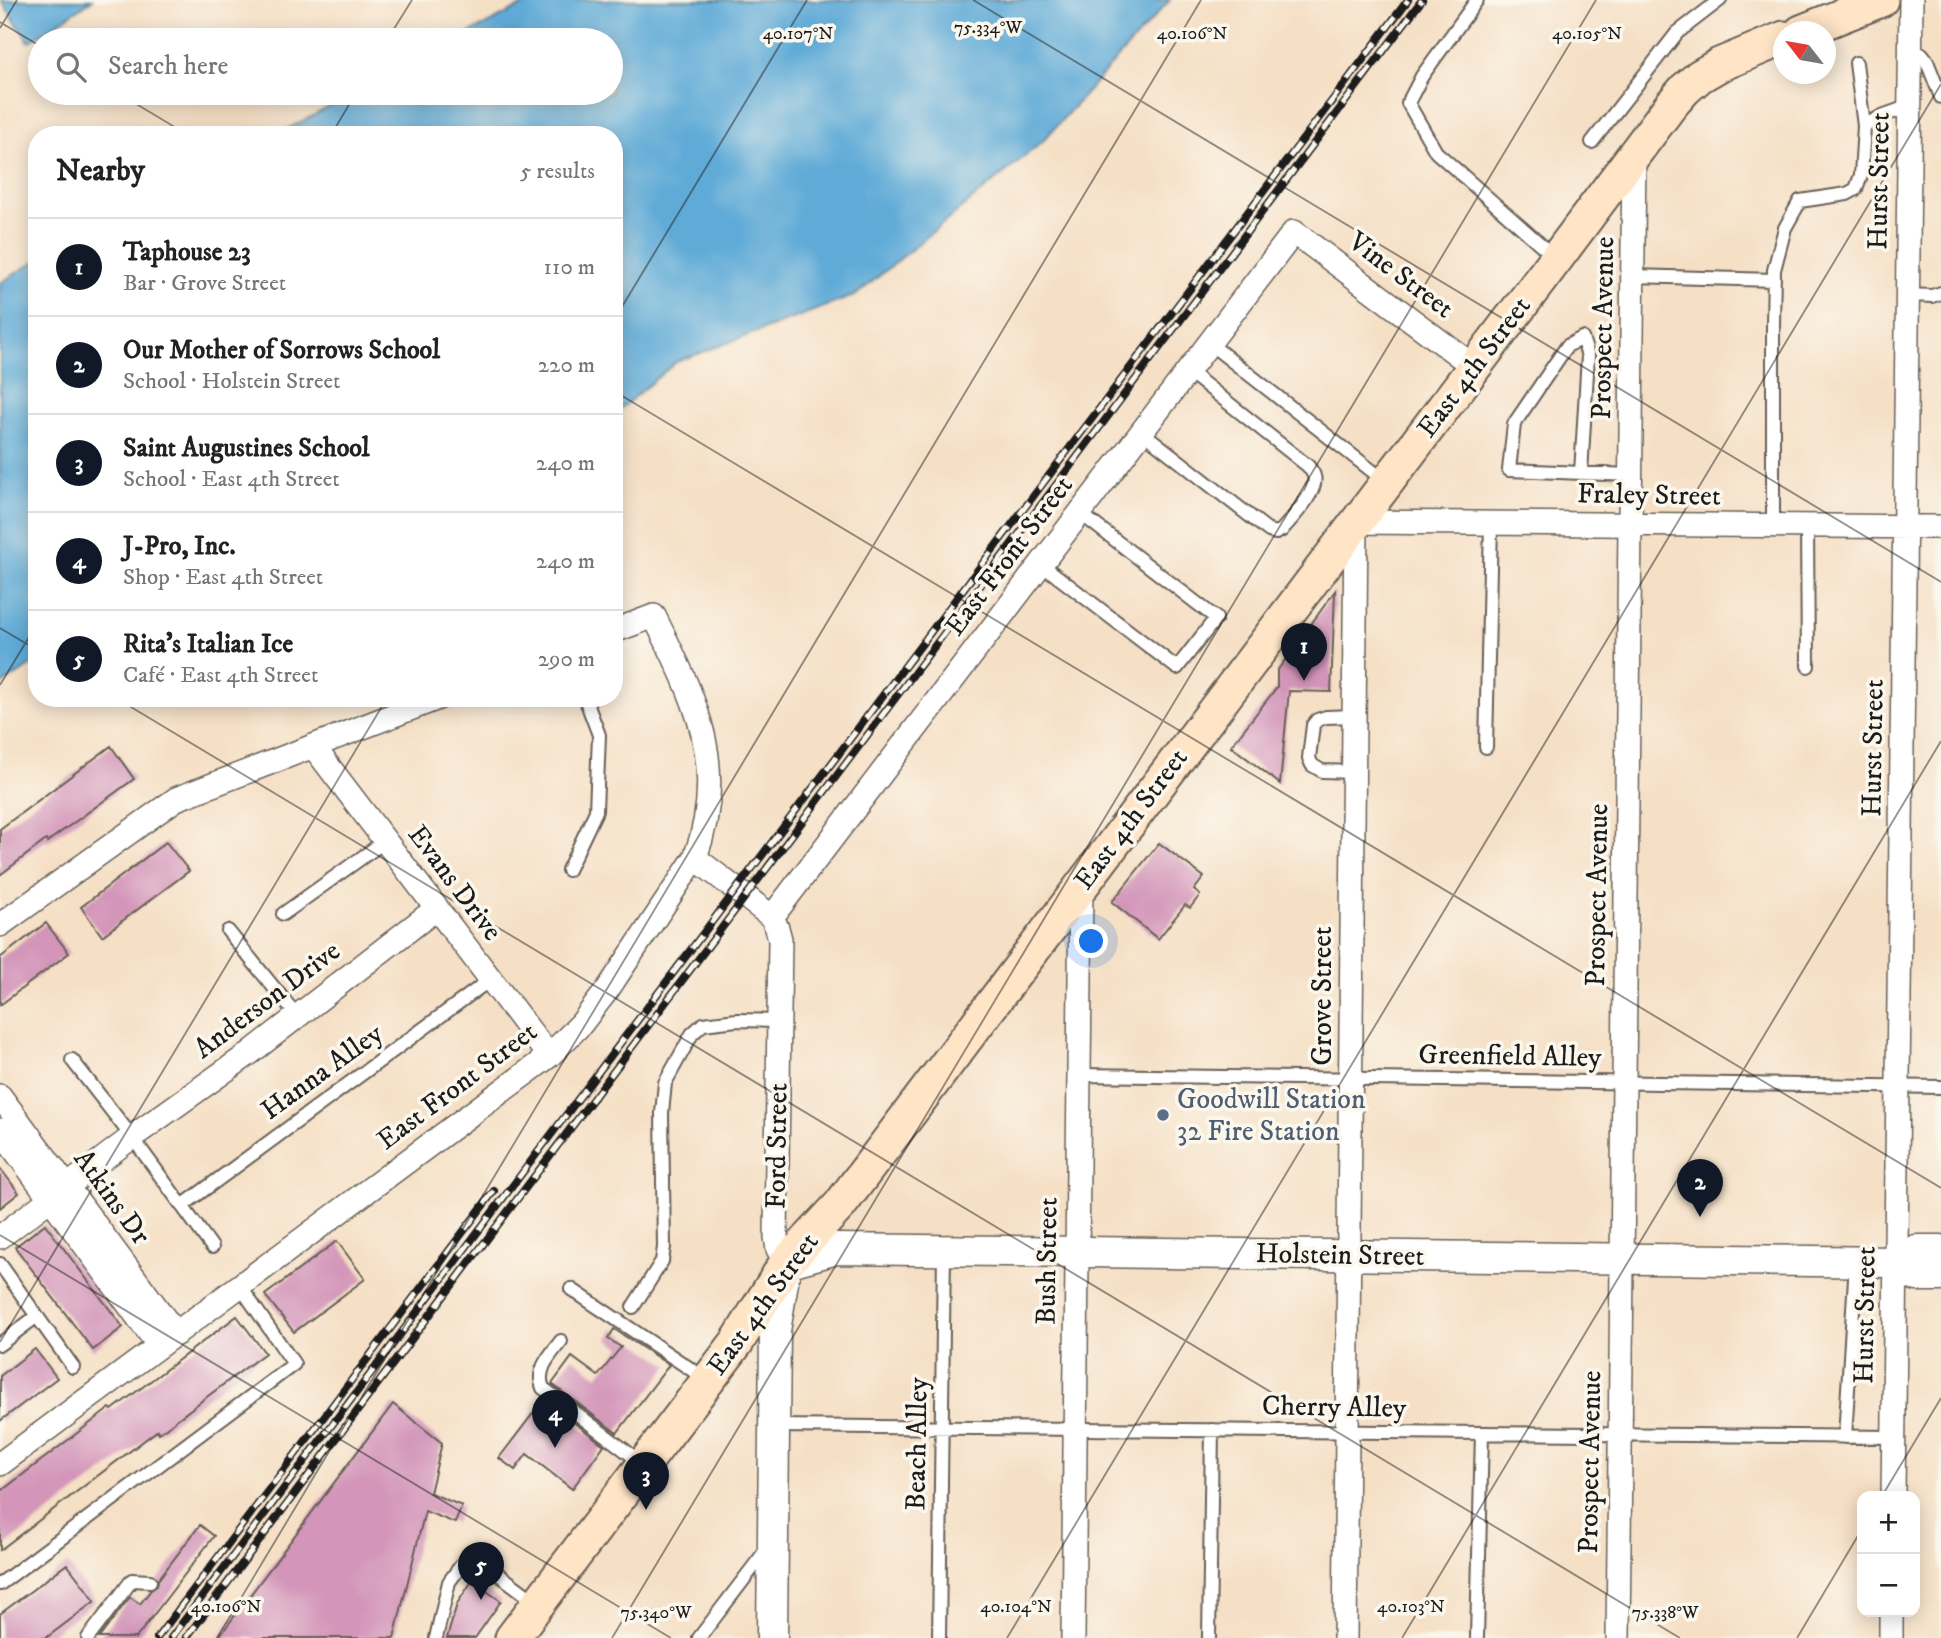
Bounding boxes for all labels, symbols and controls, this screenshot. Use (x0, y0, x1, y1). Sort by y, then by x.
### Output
text: 75.334°W (954, 17, 1023, 39)
north arrow (1773, 21, 1836, 84)
text: 40.107°N (763, 23, 834, 45)
text: 40.106°N (1157, 23, 1227, 45)
text: 40.105°N (1552, 23, 1622, 45)
search box (28, 28, 623, 105)
icon: search (52, 48, 90, 86)
text: Search here (108, 50, 228, 83)
street label: Hurst Street (1860, 112, 1898, 250)
text: Nearby (56, 153, 145, 190)
text: 5 results (520, 157, 595, 186)
street label: Vine Street (1341, 223, 1461, 326)
text: Taphouse 23 (123, 236, 251, 269)
street label: Prospect Avenue (1584, 236, 1622, 420)
text: 1 (75, 253, 83, 282)
text: 110 m (544, 253, 595, 282)
text: Bar · Grove Street (123, 269, 286, 298)
street label: East 4th Street (1409, 289, 1539, 445)
text: Our Mother of Sorrows School (123, 334, 440, 367)
text: 2 (73, 351, 85, 380)
text: 220 m (538, 351, 595, 380)
text: School · Holstein Street (123, 367, 340, 396)
text: Saint Augustines School (123, 432, 370, 465)
text: 3 (75, 449, 83, 478)
text: 240 m (536, 449, 595, 478)
text: School · East 4th Street (123, 465, 340, 494)
street label: East Front Street (937, 469, 1081, 643)
street label: Fraley Street (1577, 476, 1721, 514)
text: J-Pro, Inc. (123, 530, 236, 563)
text: 4 (72, 547, 86, 576)
text: 240 m (536, 547, 595, 576)
text: Shop · East 4th Street (123, 563, 323, 592)
pin: 1 (1281, 623, 1327, 681)
text: Rita's Italian Ice (123, 628, 293, 661)
text: 5 (73, 645, 85, 674)
text: 290 m (538, 645, 595, 674)
text: Café · East 4th Street (123, 661, 318, 690)
street label: Hurst Street (1854, 679, 1892, 817)
street label: East 4th Street (1066, 741, 1196, 897)
street label: Prospect Avenue (1578, 803, 1616, 987)
street label: Evans Drive (400, 818, 510, 948)
your location (1074, 924, 1108, 958)
street label: Grove Street (1305, 926, 1340, 1066)
street label: Anderson Drive (187, 934, 347, 1066)
street label: East Front Street (370, 1014, 544, 1158)
street label: Hanna Alley (254, 1016, 390, 1128)
street label: Greenfield Alley (1418, 1037, 1603, 1075)
place label: Goodwill Station 32 Fire Station (1177, 1082, 1366, 1149)
street label: Ford Street (758, 1083, 796, 1209)
marker: Goodwill Station 32 Fire Station (1155, 1107, 1171, 1123)
street label: Atkins Dr (66, 1143, 159, 1252)
pin: 2 (1677, 1159, 1723, 1217)
street label: Bush Street (1028, 1197, 1066, 1325)
street label: East 4th Street (699, 1226, 827, 1382)
street label: Holstein Street (1255, 1236, 1425, 1274)
street label: Hurst Street (1846, 1246, 1884, 1384)
street label: Prospect Avenue (1571, 1370, 1609, 1554)
street label: Beach Alley (898, 1376, 936, 1511)
street label: Cherry Alley (1262, 1388, 1407, 1426)
pin: 4 (532, 1390, 578, 1448)
pin: 3 (623, 1452, 669, 1510)
map controls (1857, 1491, 1920, 1617)
button: + (1857, 1491, 1920, 1554)
pin: 5 (458, 1542, 504, 1600)
button: − (1857, 1554, 1920, 1617)
text: 40.106°N (191, 1596, 261, 1618)
text: 40.104°N (980, 1596, 1052, 1618)
text: 40.103°N (1377, 1596, 1445, 1618)
text: 75.340°W (620, 1602, 692, 1624)
text: 75.338°W (1632, 1602, 1699, 1624)

